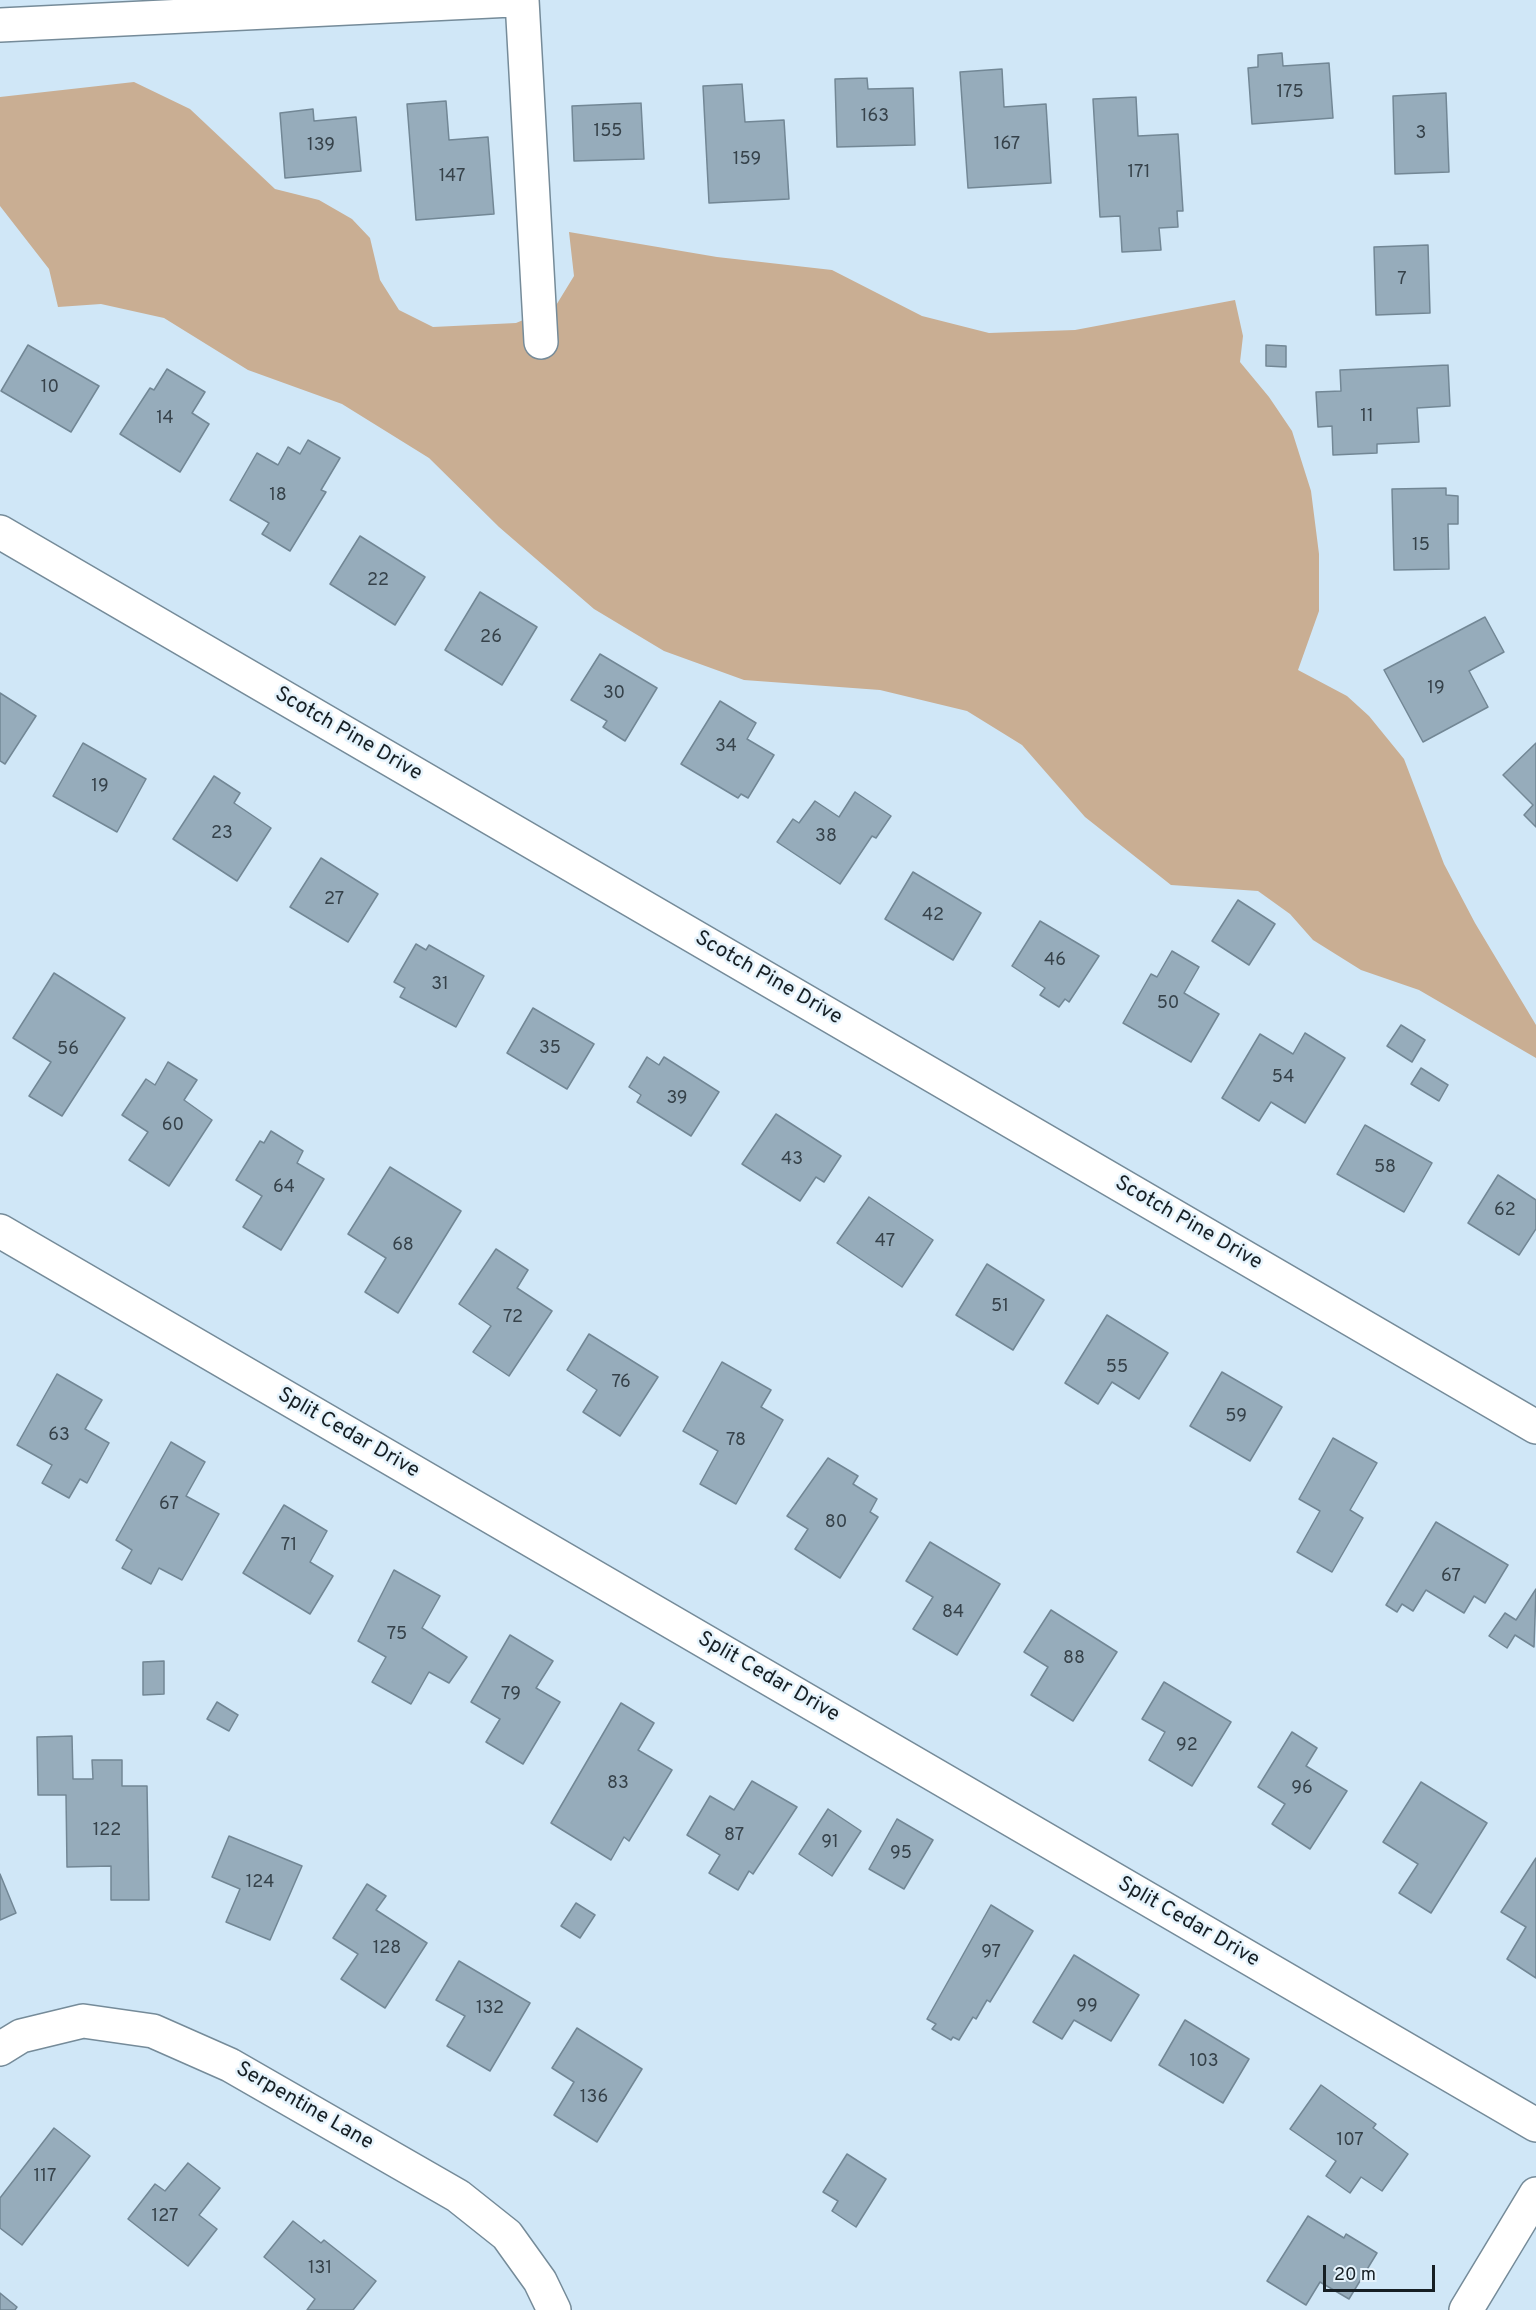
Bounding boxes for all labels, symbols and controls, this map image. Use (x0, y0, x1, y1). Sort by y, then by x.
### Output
house number: 175 (1276, 82, 1304, 104)
house number: 163 (861, 106, 889, 128)
house number: 155 (593, 121, 623, 143)
house number: 3 (1416, 123, 1426, 145)
house number: 167 (994, 134, 1020, 156)
house number: 139 (307, 135, 335, 157)
house number: 159 (733, 149, 761, 171)
house number: 171 (1127, 162, 1151, 184)
house number: 147 (439, 166, 465, 188)
house number: 7 (1397, 269, 1407, 291)
house number: 10 (41, 377, 59, 399)
house number: 11 (1360, 406, 1374, 428)
house number: 14 (156, 408, 174, 430)
house number: 18 (269, 485, 287, 507)
house number: 15 (1412, 535, 1430, 557)
house number: 22 (367, 570, 389, 592)
house number: 26 (480, 627, 502, 649)
house number: 19 (1427, 678, 1445, 700)
street label: Scotch Pine Drive (270, 683, 426, 787)
house number: 30 (603, 683, 625, 705)
house number: 34 (715, 736, 737, 758)
house number: 19 (91, 776, 109, 798)
house number: 23 (211, 823, 233, 845)
house number: 38 (815, 826, 837, 848)
house number: 27 (324, 889, 344, 911)
house number: 42 (922, 905, 944, 927)
street label: Scotch Pine Drive (690, 927, 846, 1031)
house number: 46 (1044, 950, 1066, 972)
house number: 31 (431, 974, 449, 996)
house number: 50 (1157, 993, 1179, 1015)
house number: 35 (539, 1038, 561, 1060)
house number: 56 (57, 1039, 79, 1061)
house number: 54 (1272, 1067, 1294, 1089)
house number: 39 (666, 1088, 688, 1110)
house number: 60 (162, 1115, 184, 1137)
house number: 43 (781, 1149, 803, 1171)
house number: 58 (1374, 1157, 1396, 1179)
street label: Scotch Pine Drive (1110, 1172, 1266, 1276)
house number: 64 (273, 1177, 295, 1199)
house number: 62 (1494, 1200, 1516, 1222)
house number: 47 (875, 1231, 895, 1253)
house number: 68 (392, 1235, 414, 1257)
house number: 51 (991, 1296, 1009, 1318)
house number: 72 (503, 1307, 523, 1329)
house number: 55 (1106, 1357, 1128, 1379)
house number: 76 (611, 1372, 631, 1394)
street label: Split Cedar Drive (273, 1383, 423, 1485)
house number: 59 (1225, 1406, 1247, 1428)
house number: 63 (48, 1425, 70, 1447)
house number: 78 (726, 1430, 746, 1452)
house number: 67 (159, 1494, 179, 1516)
house number: 80 (825, 1512, 847, 1534)
house number: 71 (281, 1535, 297, 1557)
house number: 67 (1441, 1566, 1461, 1588)
house number: 84 (942, 1602, 964, 1624)
house number: 75 (387, 1624, 407, 1646)
street label: Split Cedar Drive (693, 1627, 843, 1729)
house number: 88 (1063, 1648, 1085, 1670)
house number: 79 (501, 1684, 521, 1706)
house number: 92 (1176, 1735, 1198, 1757)
house number: 83 (607, 1773, 629, 1795)
house number: 96 (1291, 1778, 1313, 1800)
house number: 122 (93, 1820, 121, 1842)
house number: 87 (724, 1825, 744, 1847)
house number: 91 (821, 1832, 839, 1854)
house number: 95 (890, 1843, 912, 1865)
house number: 124 (246, 1872, 274, 1894)
street label: Split Cedar Drive (1113, 1872, 1263, 1974)
house number: 128 (373, 1938, 401, 1960)
house number: 97 (981, 1942, 1001, 1964)
house number: 99 (1076, 1996, 1098, 2018)
house number: 132 (476, 1998, 504, 2020)
house number: 103 (1189, 2051, 1219, 2073)
street label: Serpentine Lane (231, 2057, 377, 2157)
house number: 136 (580, 2087, 608, 2109)
house number: 107 (1336, 2130, 1364, 2152)
house number: 117 (34, 2166, 56, 2188)
house number: 127 (152, 2206, 178, 2228)
scale bar (1326, 2253, 1438, 2291)
house number: 131 (308, 2258, 332, 2280)
text: 20 m (1334, 2264, 1376, 2287)

